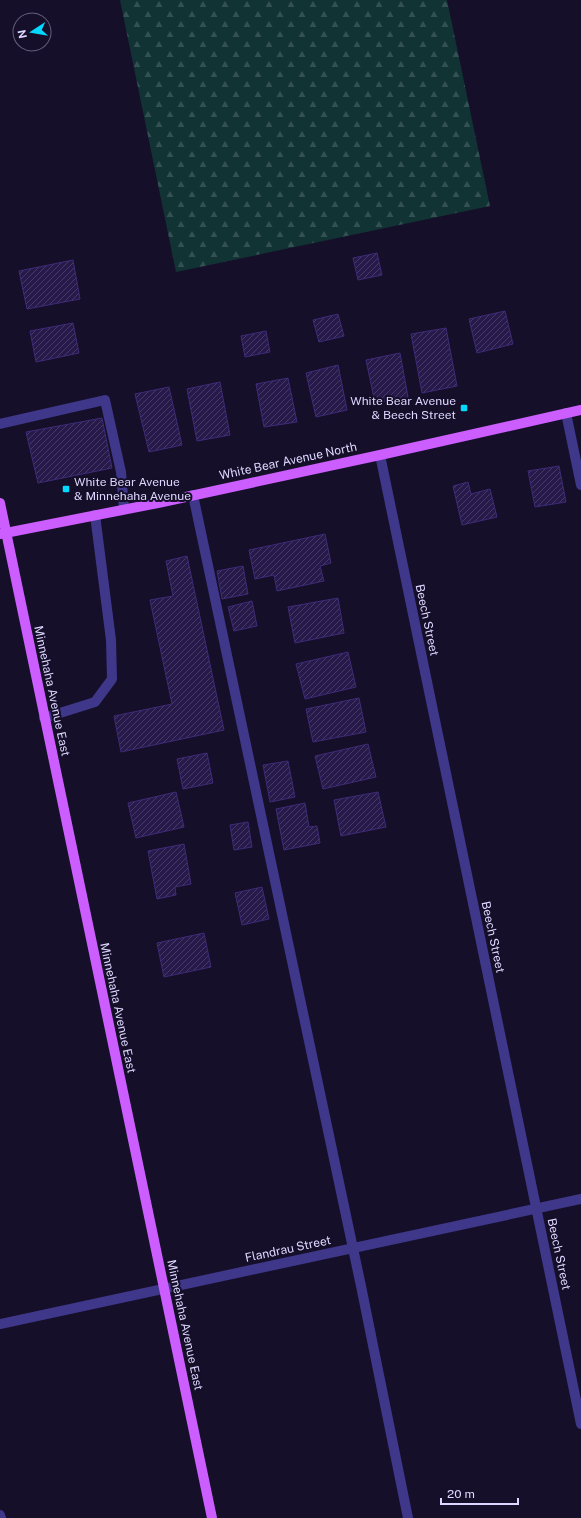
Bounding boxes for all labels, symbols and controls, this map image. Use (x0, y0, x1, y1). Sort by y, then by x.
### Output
north arrow (12, 12, 52, 52)
text: N (15, 29, 29, 40)
place label: White Bear Avenue & Beech Street (350, 394, 456, 422)
marker: White Bear Avenue & Beech Street (459, 403, 469, 413)
street label: White Bear Avenue North (218, 440, 358, 482)
place label: White Bear Avenue & Minnehaha Avenue (74, 475, 191, 503)
marker: White Bear Avenue & Minnehaha Avenue (61, 484, 71, 494)
street label: Beech Street (413, 583, 442, 657)
street label: Minnehaha Avenue East (31, 625, 73, 758)
street label: Beech Street (479, 900, 508, 974)
street label: Minnehaha Avenue East (97, 942, 139, 1075)
street label: Beech Street (545, 1217, 574, 1291)
street label: Flandrau Street (244, 1233, 333, 1265)
street label: Minnehaha Avenue East (164, 1259, 206, 1392)
scale bar (441, 1480, 518, 1506)
text: 20 m (447, 1487, 475, 1501)

